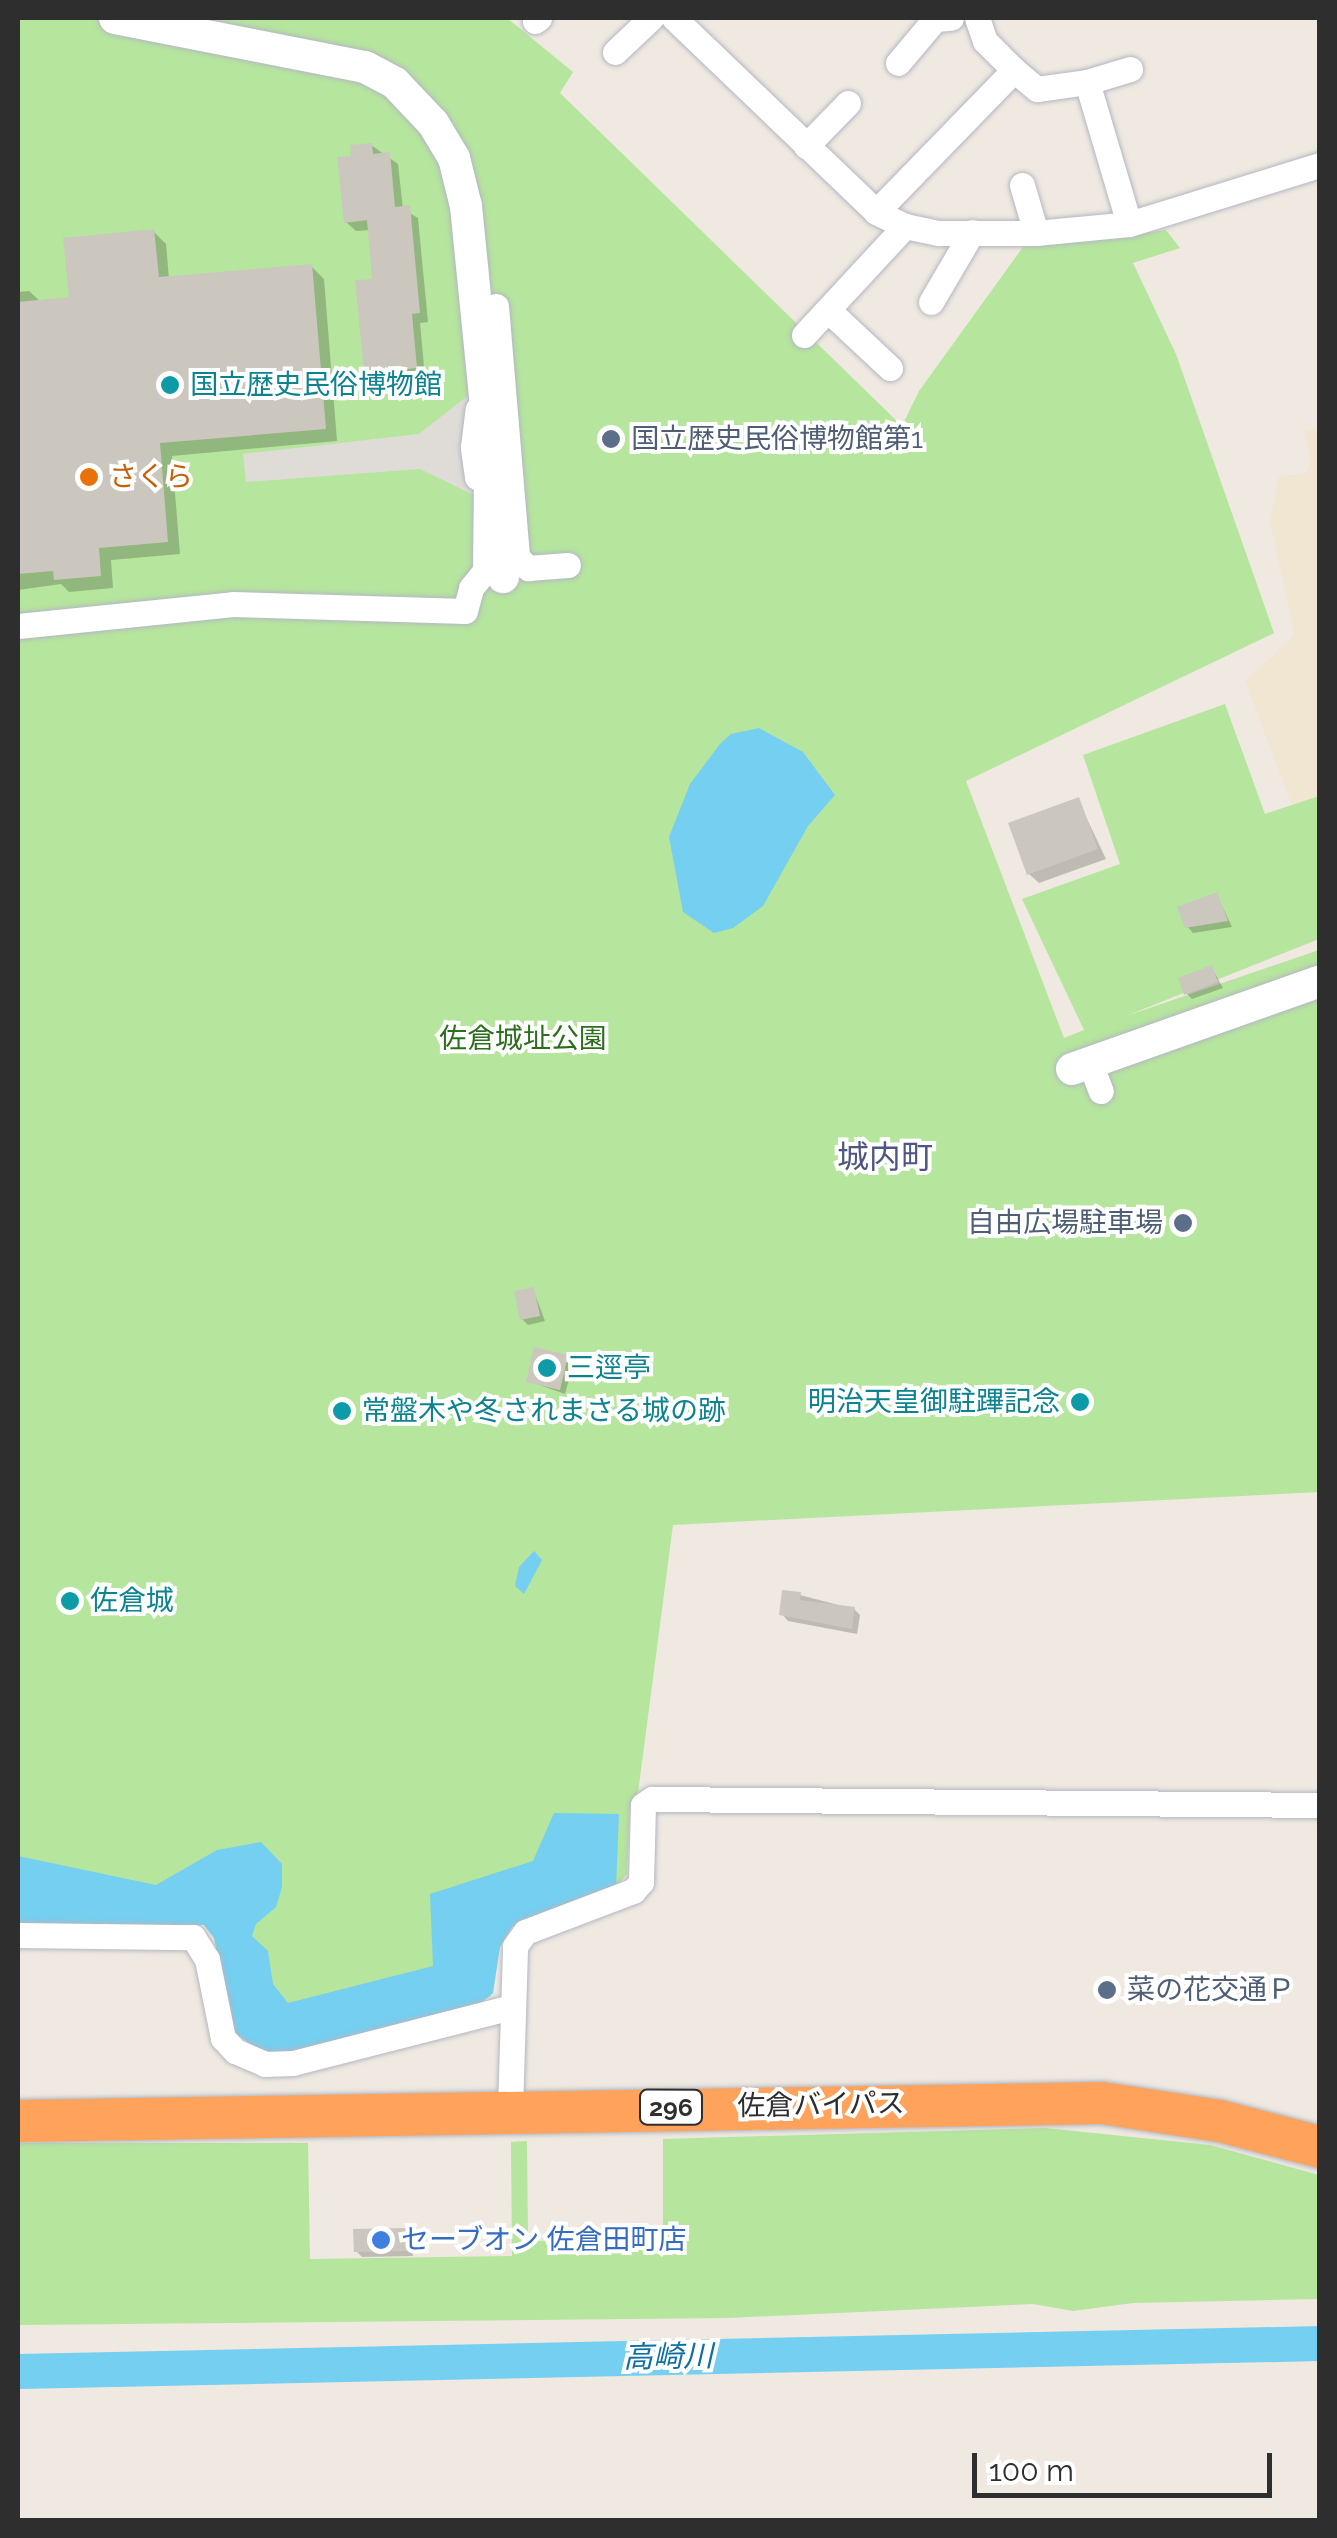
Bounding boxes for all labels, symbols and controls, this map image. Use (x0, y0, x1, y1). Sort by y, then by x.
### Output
place label: 国立歴史民俗博物館 (190, 368, 442, 402)
marker: 国立歴史民俗博物館 (159, 374, 181, 396)
place label: 国立歴史民俗博物館第1 (631, 422, 923, 456)
marker: 国立歴史民俗博物館第1 (600, 428, 622, 450)
place label: さくら (109, 460, 193, 494)
marker: さくら (78, 466, 100, 488)
park label: 佐倉城址公園 (439, 1022, 607, 1056)
district label: 城内町 (837, 1138, 933, 1176)
place label: 自由広場駐車場 (967, 1206, 1163, 1240)
marker: 自由広場駐車場 (1172, 1212, 1194, 1234)
place label: 三逕亭 (567, 1351, 651, 1385)
marker: 三逕亭 (536, 1357, 558, 1379)
place label: 明治天皇御駐蹕記念 (808, 1385, 1060, 1419)
marker: 明治天皇御駐蹕記念 (1069, 1391, 1091, 1413)
place label: 常盤木や冬されまさる城の跡 (362, 1394, 726, 1428)
marker: 常盤木や冬されまさる城の跡 (331, 1400, 353, 1422)
place label: 佐倉城 (90, 1584, 174, 1618)
marker: 佐倉城 (59, 1590, 81, 1612)
place label: 菜の花交通Ｐ (1127, 1973, 1295, 2007)
marker: 菜の花交通Ｐ (1096, 1979, 1118, 2001)
road number: 296 (638, 2087, 704, 2127)
street label: 佐倉バイパス (737, 2087, 905, 2123)
place label: セーブオン 佐倉田町店 (401, 2223, 688, 2257)
marker: セーブオン 佐倉田町店 (370, 2229, 392, 2251)
water label: 高崎川 (623, 2338, 713, 2376)
scale bar (977, 2433, 1277, 2495)
text: 100 m (989, 2453, 1074, 2488)

